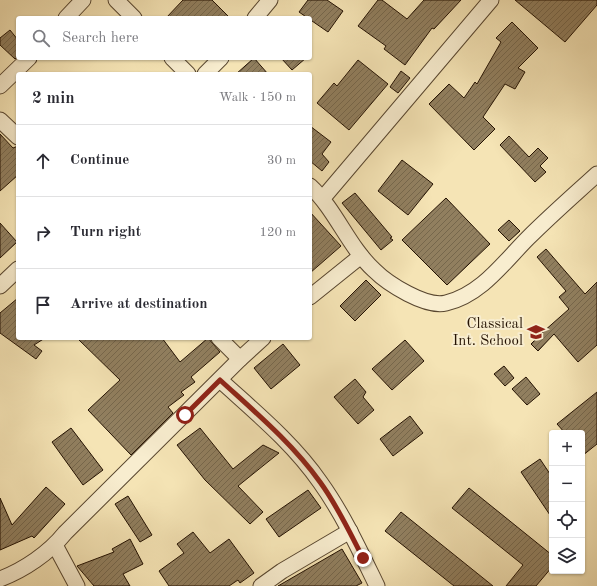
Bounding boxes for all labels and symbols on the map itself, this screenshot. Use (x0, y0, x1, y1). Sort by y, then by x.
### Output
place label: Classical Int. School (452, 317, 523, 349)
school or university icon: Classical Int. School (526, 322, 546, 342)
route start (176, 406, 194, 424)
route end (354, 549, 372, 567)

